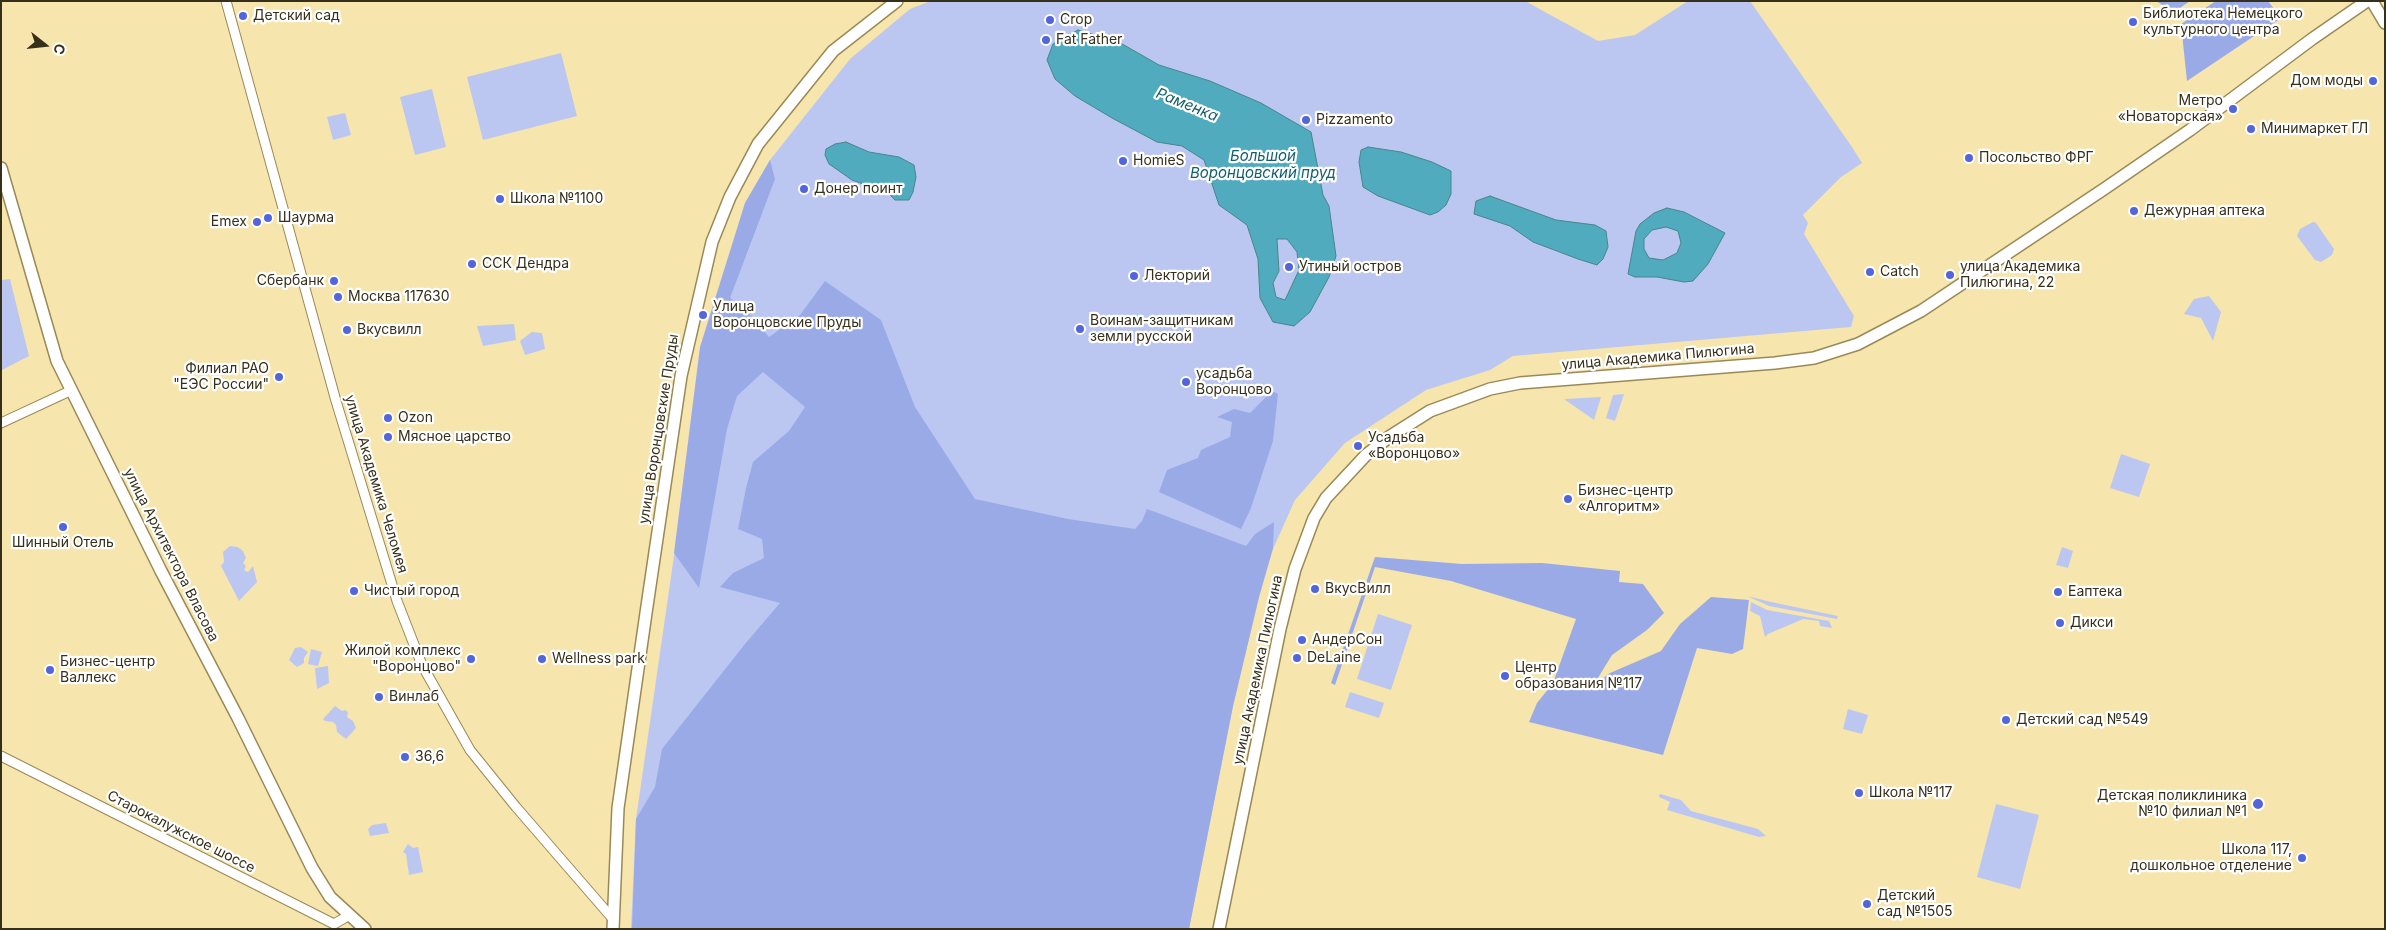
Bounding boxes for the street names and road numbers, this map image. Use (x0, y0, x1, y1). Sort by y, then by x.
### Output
street label: улица Воронцовские Пруды (636, 333, 682, 525)
street label: улица Академика Пилюгина (1561, 340, 1755, 374)
street label: улица Академика Челомея (341, 393, 411, 575)
street label: улица Архитектора Власова (120, 466, 222, 644)
street label: улица Академика Пилюгина (1230, 574, 1286, 766)
street label: Старокалужское шоссе (104, 787, 258, 877)

